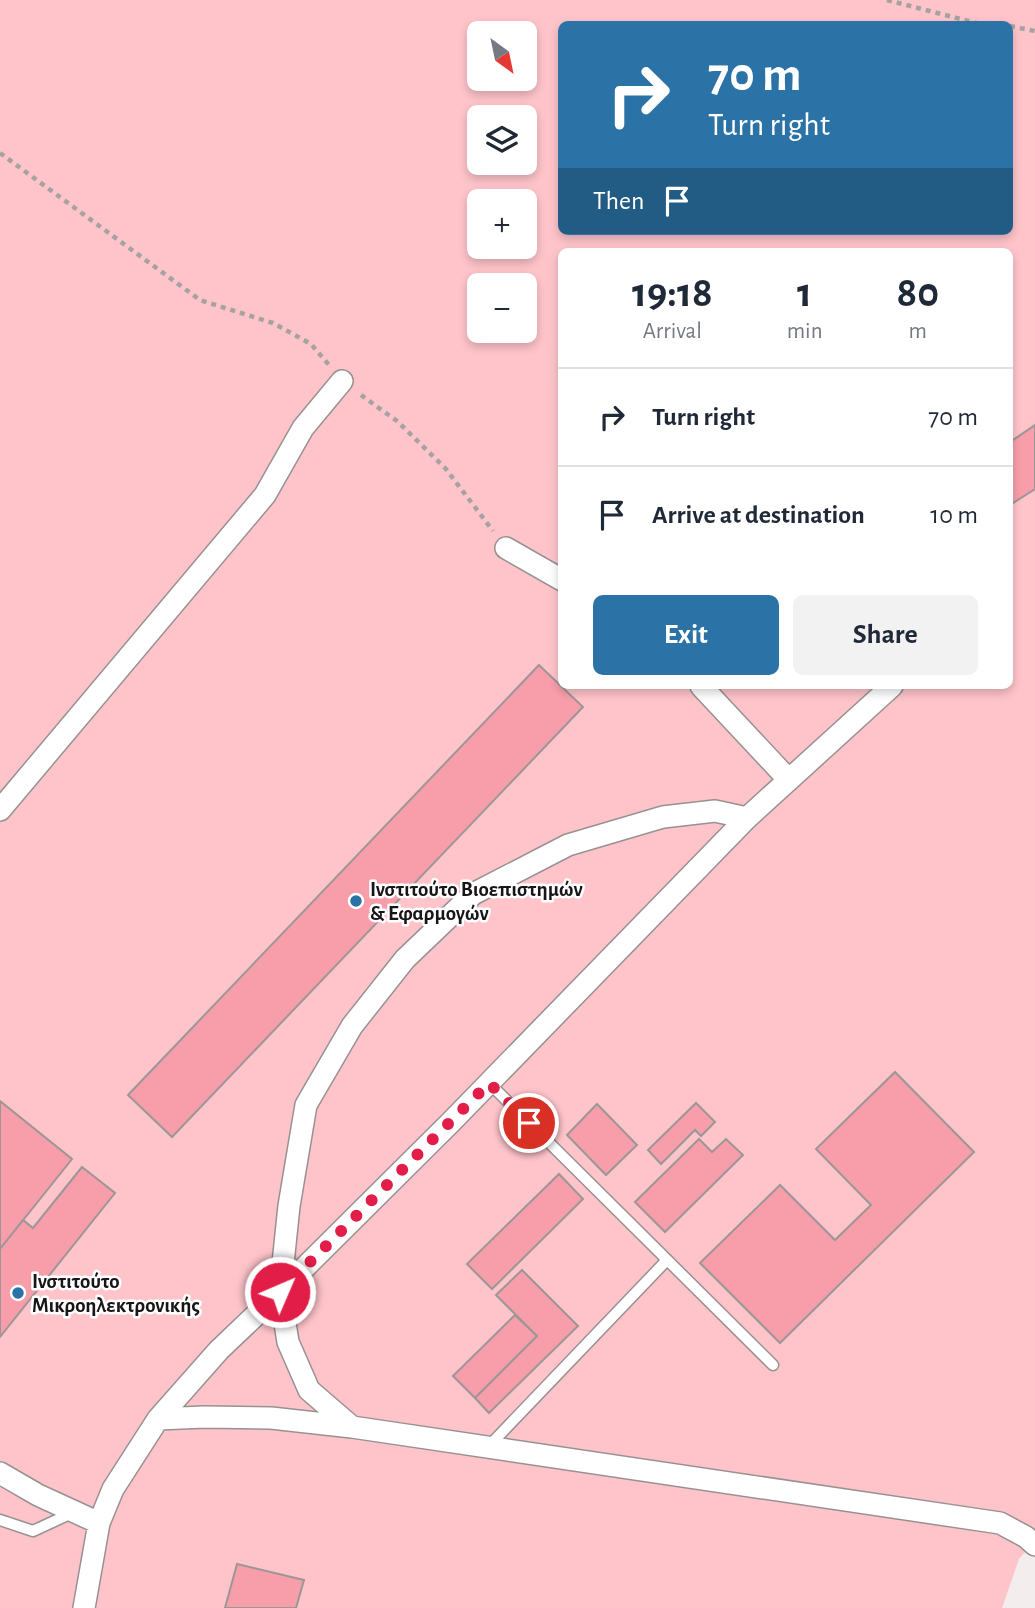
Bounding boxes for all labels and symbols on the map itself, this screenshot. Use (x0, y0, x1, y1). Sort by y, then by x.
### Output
north arrow (467, 21, 537, 91)
place label: Ινστιτούτο Βιοεπιστημών & Εφαρμογών (370, 879, 583, 924)
marker: Ινστιτούτο Βιοεπιστημών & Εφαρμογών (348, 893, 364, 909)
pin (499, 1093, 559, 1153)
position arrow (243, 1255, 317, 1329)
place label: Ινστιτούτο Μικροηλεκτρονικής (32, 1271, 200, 1316)
marker: Ινστιτούτο Μικροηλεκτρονικής (10, 1285, 26, 1301)

